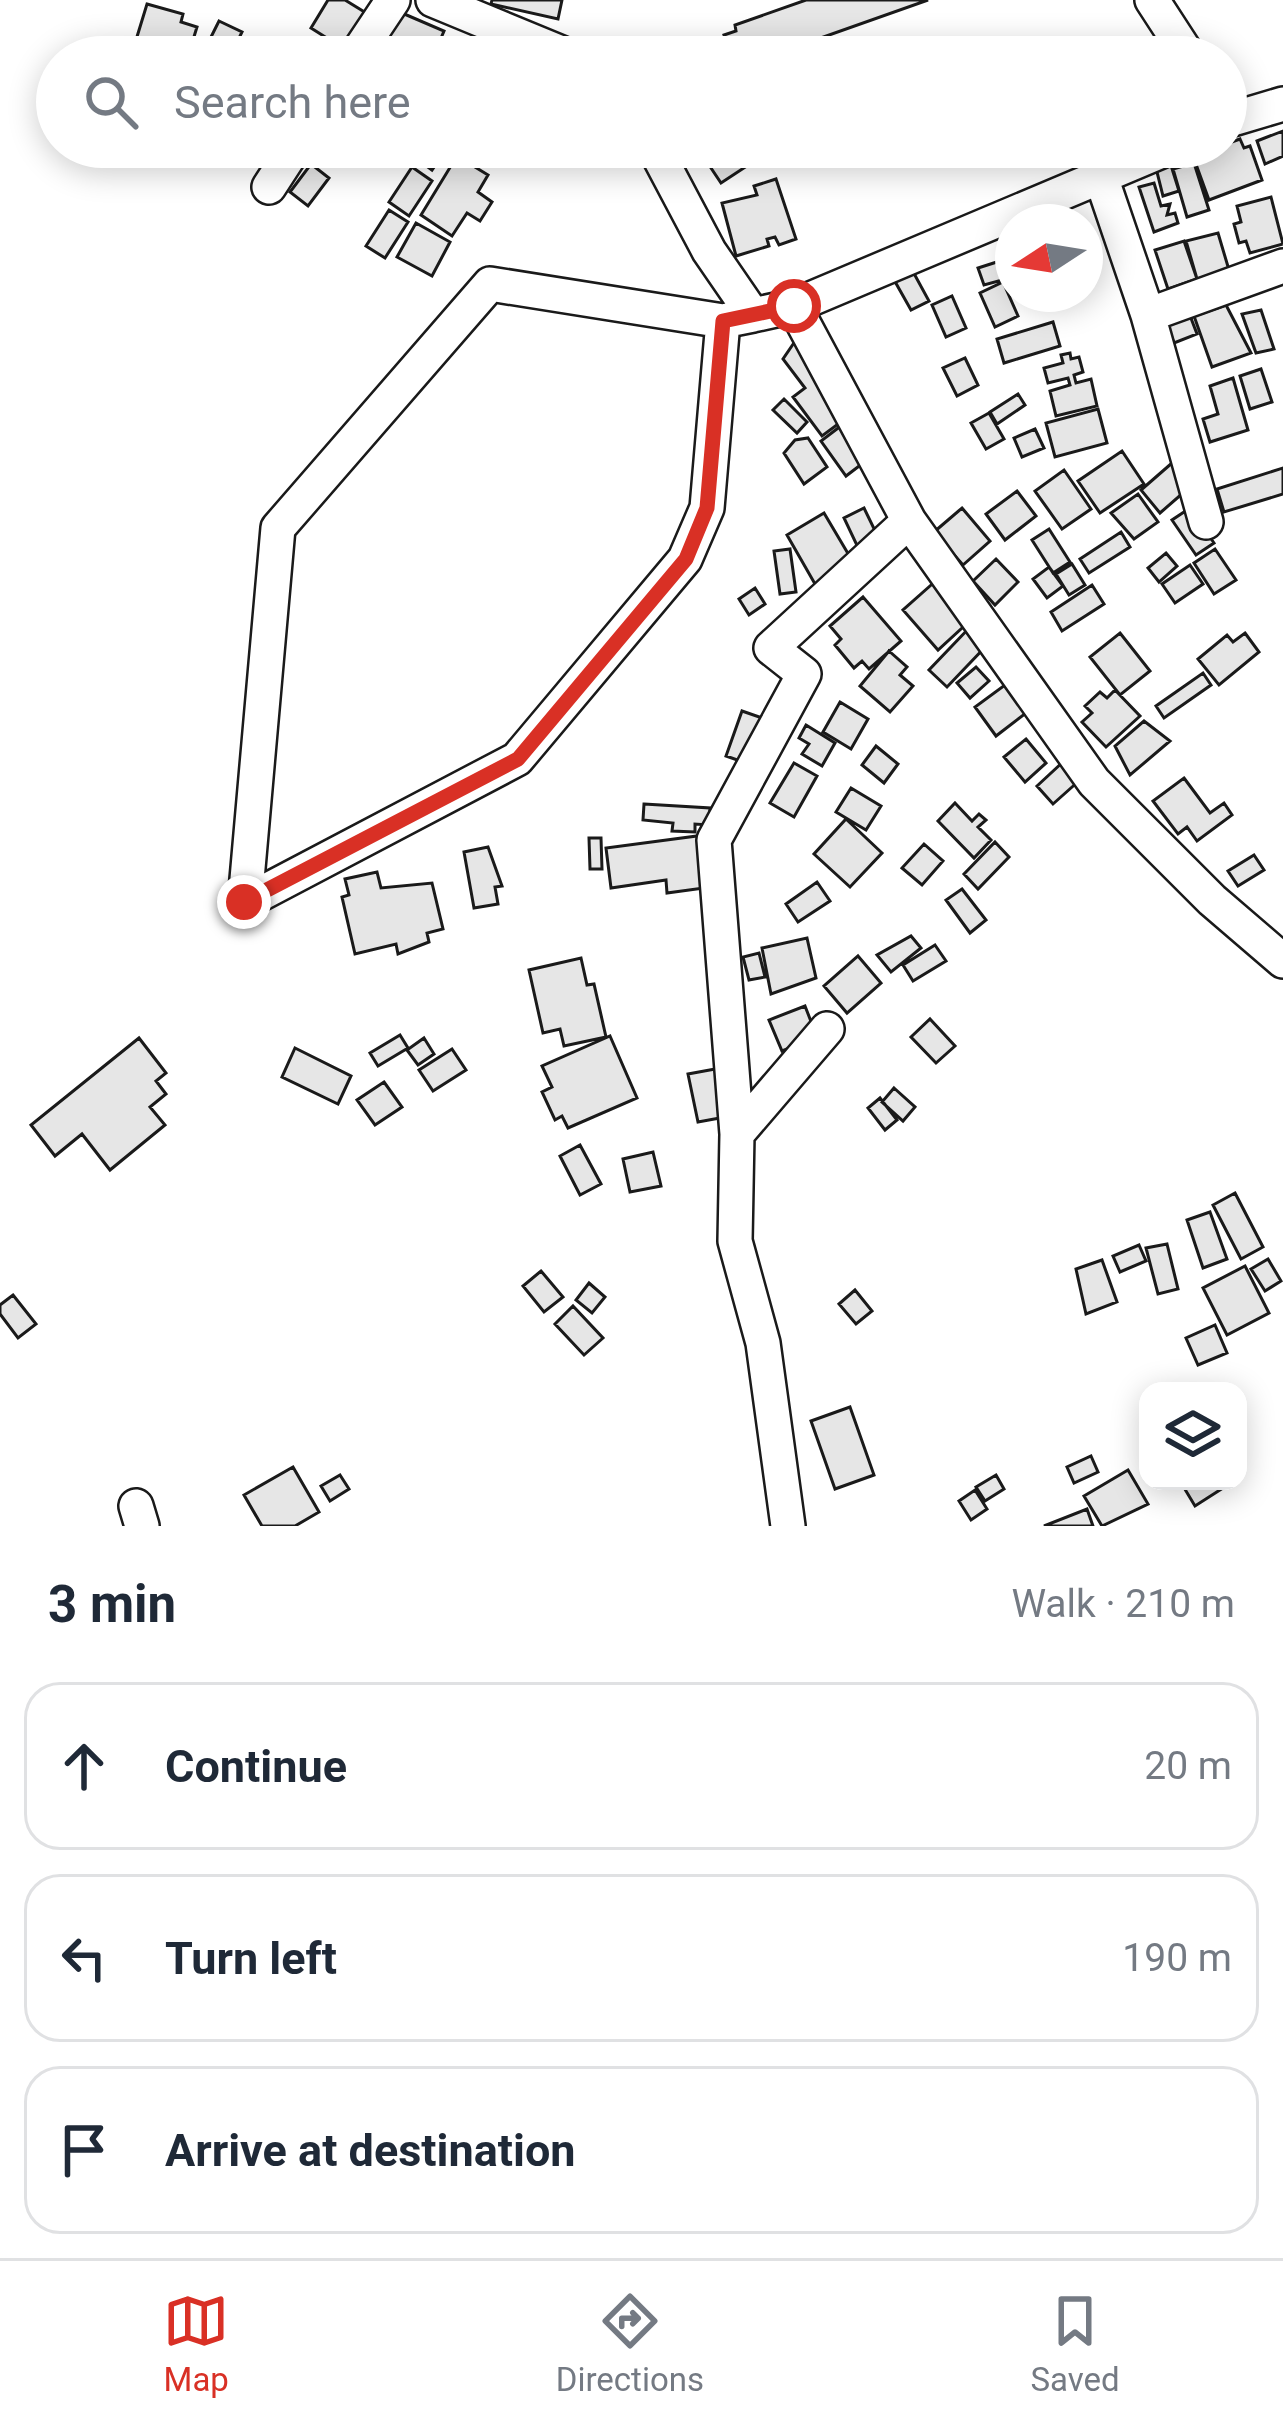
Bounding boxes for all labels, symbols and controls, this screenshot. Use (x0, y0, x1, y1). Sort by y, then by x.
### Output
search box (36, 36, 1247, 168)
icon: search (78, 69, 144, 135)
text: Search here (174, 76, 411, 129)
north arrow (995, 204, 1103, 312)
route start (767, 279, 821, 333)
route end (217, 875, 271, 929)
map controls (1139, 1382, 1247, 1490)
button: layers (1139, 1382, 1247, 1490)
text: 3 min (48, 1575, 176, 1634)
text: Walk · 210 m (1011, 1581, 1235, 1627)
icon: ahead (51, 1733, 117, 1799)
text: Continue (165, 1740, 347, 1793)
text: 20 m (1144, 1743, 1232, 1789)
icon: left (51, 1925, 117, 1991)
text: Turn left (165, 1932, 337, 1985)
text: 190 m (1122, 1935, 1232, 1981)
icon: arrive (51, 2117, 117, 2183)
text: Arrive at destination (165, 2124, 576, 2177)
tab: Map (163, 2288, 229, 2399)
tab: Directions (556, 2288, 704, 2399)
tab: Saved (1031, 2288, 1120, 2399)

